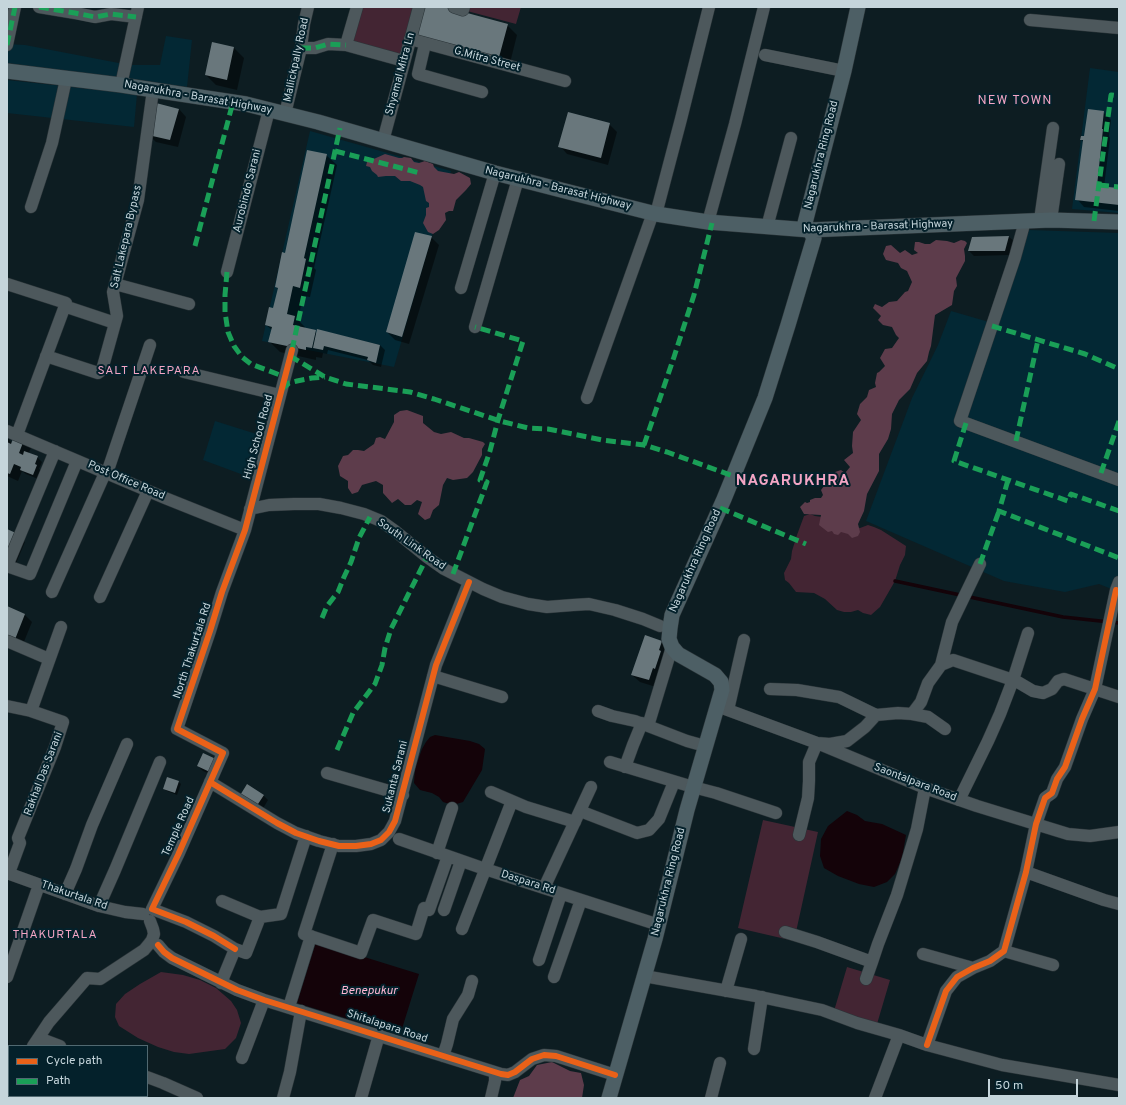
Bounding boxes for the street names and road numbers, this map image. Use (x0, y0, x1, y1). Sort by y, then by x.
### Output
street label: Mallickpally Road (282, 17, 312, 103)
street label: Shyamal Mitra Ln (384, 31, 418, 117)
street label: G.Mitra Street (452, 45, 522, 75)
street label: Nagarukhra - Barasat Highway (123, 78, 273, 118)
street label: Nagarukhra Ring Road (802, 99, 842, 211)
street label: Aurobindo Sarani (231, 148, 265, 234)
street label: Nagarukhra - Barasat Highway (484, 164, 632, 214)
street label: Salt Lakepara Bypass (109, 184, 145, 290)
street label: Nagarukhra - Barasat Highway (803, 218, 953, 236)
street label: High School Road (241, 393, 277, 481)
street label: Post Office Road (85, 459, 167, 503)
street label: Nagarukhra Ring Road (667, 507, 725, 615)
street label: South Link Road (374, 517, 448, 573)
street label: North Thakurtala Rd (171, 601, 215, 701)
street label: Rakhal Das Sarani (22, 730, 66, 818)
street label: Sukanta Sarani (381, 739, 411, 815)
street label: Saontalpara Road (872, 761, 958, 805)
street label: Temple Road (160, 795, 198, 859)
street label: Nagarukhra Ring Road (649, 826, 689, 938)
street label: Daspara Rd (499, 868, 557, 898)
street label: Thakurtala Rd (39, 879, 109, 913)
street label: Shitalapara Road (345, 1008, 429, 1046)

